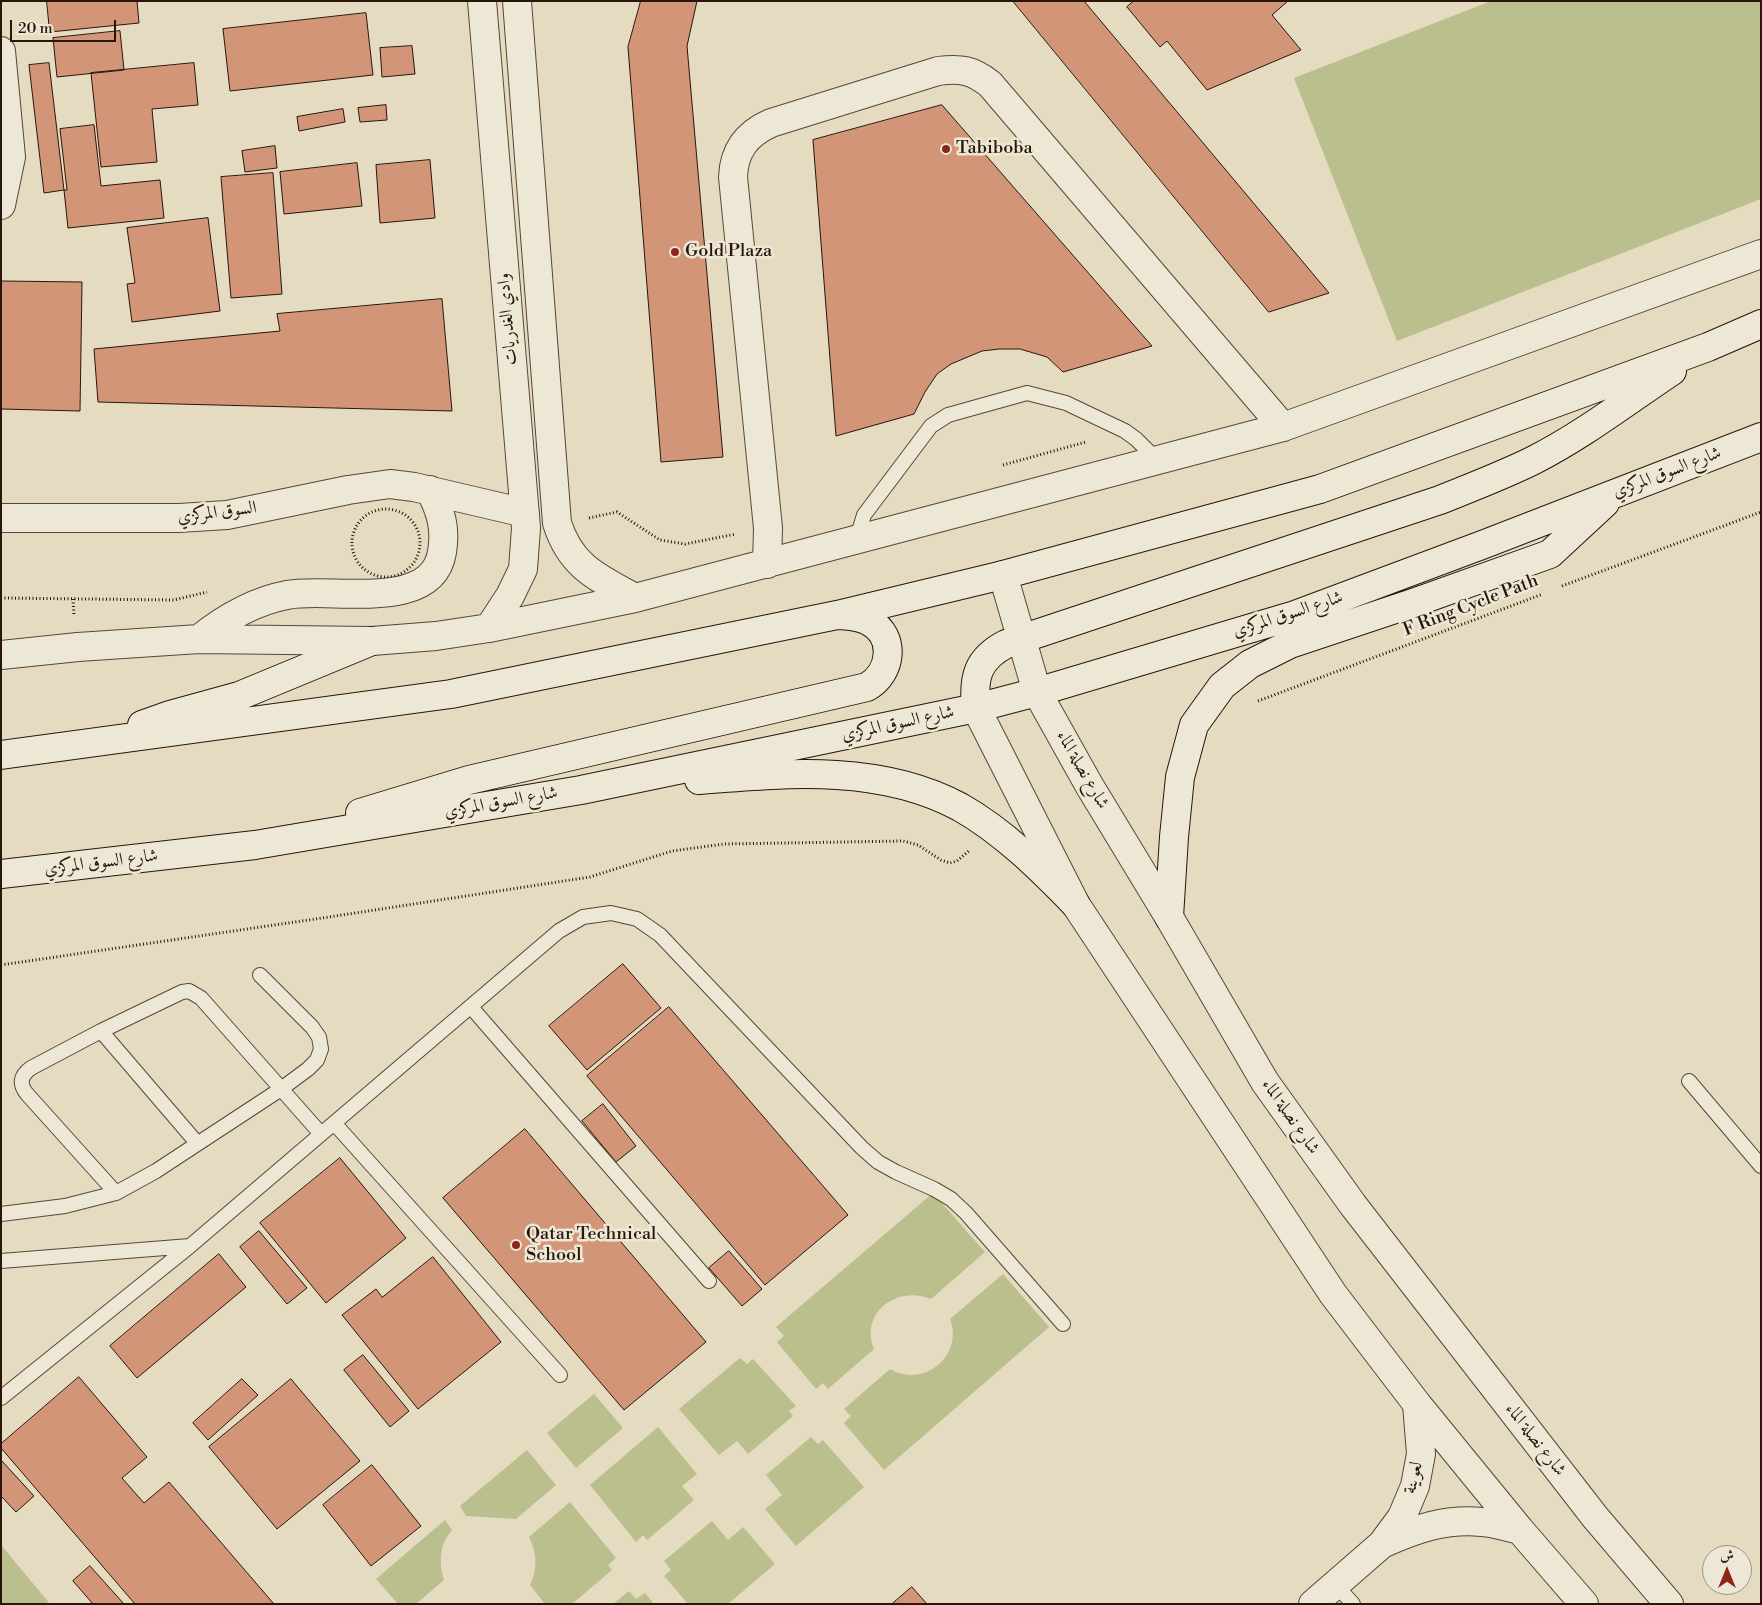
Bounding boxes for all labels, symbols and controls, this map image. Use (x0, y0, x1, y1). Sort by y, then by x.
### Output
scale bar (12, 10, 119, 42)
text: 20 m (18, 19, 53, 38)
place label: Tabiboba (956, 138, 1033, 160)
marker: Tabiboba (940, 143, 952, 155)
place label: Gold Plaza (685, 241, 772, 263)
marker: Gold Plaza (669, 246, 681, 258)
street label: وادي الغدريات (493, 272, 523, 366)
street label: شارع السوق المركزي (1610, 442, 1724, 504)
street label: السوق المركزي (176, 497, 258, 529)
street label: F Ring Cycle Path (1400, 570, 1542, 642)
street label: شارع السوق المركزي (1230, 587, 1346, 643)
street label: شارع السوق المركزي (840, 702, 956, 746)
street label: شارع نصلة الماء (1051, 727, 1113, 813)
street label: شارع السوق المركزي (443, 782, 559, 824)
street label: شارع السوق المركزي (43, 845, 159, 881)
street label: شارع نصلة الماء (1256, 1075, 1324, 1159)
place label: Qatar Technical School (526, 1224, 656, 1266)
marker: Qatar Technical School (510, 1239, 522, 1251)
street label: شارع نصلة الماء (1500, 1399, 1570, 1481)
street label: لعوينة (1400, 1460, 1428, 1496)
north arrow (1702, 1545, 1752, 1595)
text: ش (1720, 1547, 1734, 1565)

